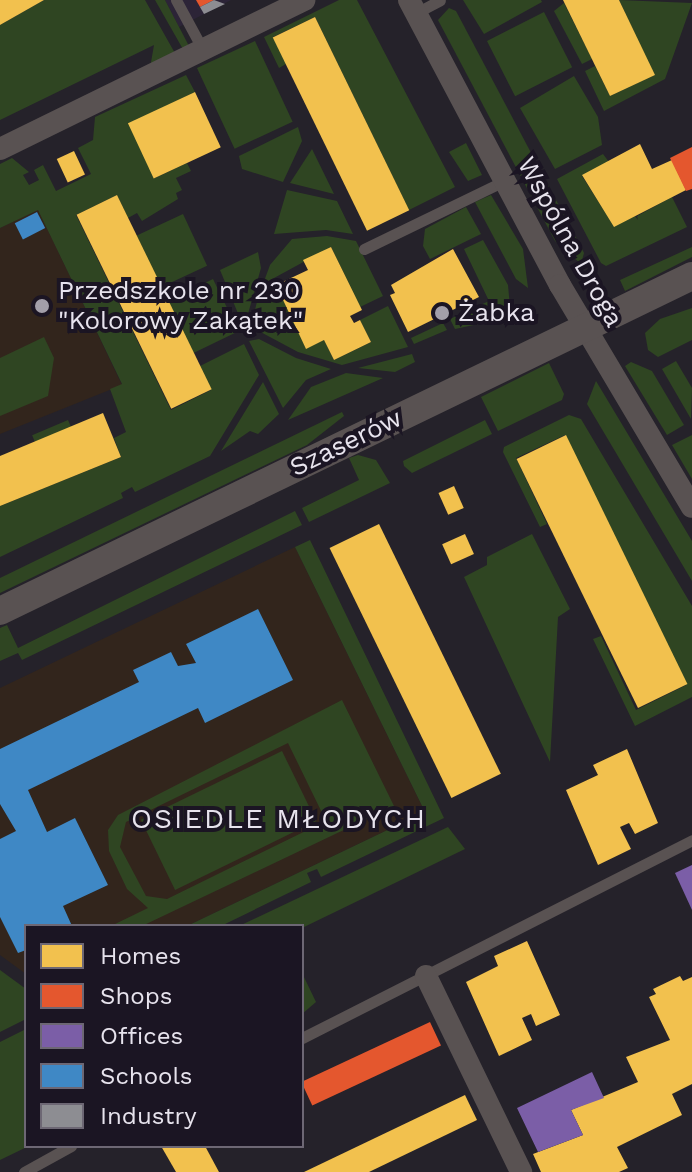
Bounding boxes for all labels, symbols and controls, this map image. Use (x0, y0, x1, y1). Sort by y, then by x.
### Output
street label: Wspólna Droga (510, 151, 630, 333)
place label: Przedszkole nr 230 "Kolorowy Zakątek" (58, 275, 304, 336)
marker: Przedszkole nr 230 "Kolorowy Zakątek" (33, 297, 51, 315)
place label: Żabka (458, 297, 535, 329)
marker: Żabka (433, 304, 451, 322)
street label: Szaserów (285, 402, 407, 484)
district label: OSIEDLE MŁODYCH (131, 802, 427, 836)
legend (24, 924, 304, 1148)
text: Homes (100, 942, 181, 970)
text: Shops (100, 982, 172, 1010)
text: Offices (100, 1022, 183, 1050)
text: Schools (100, 1062, 192, 1090)
text: Industry (100, 1102, 197, 1130)

